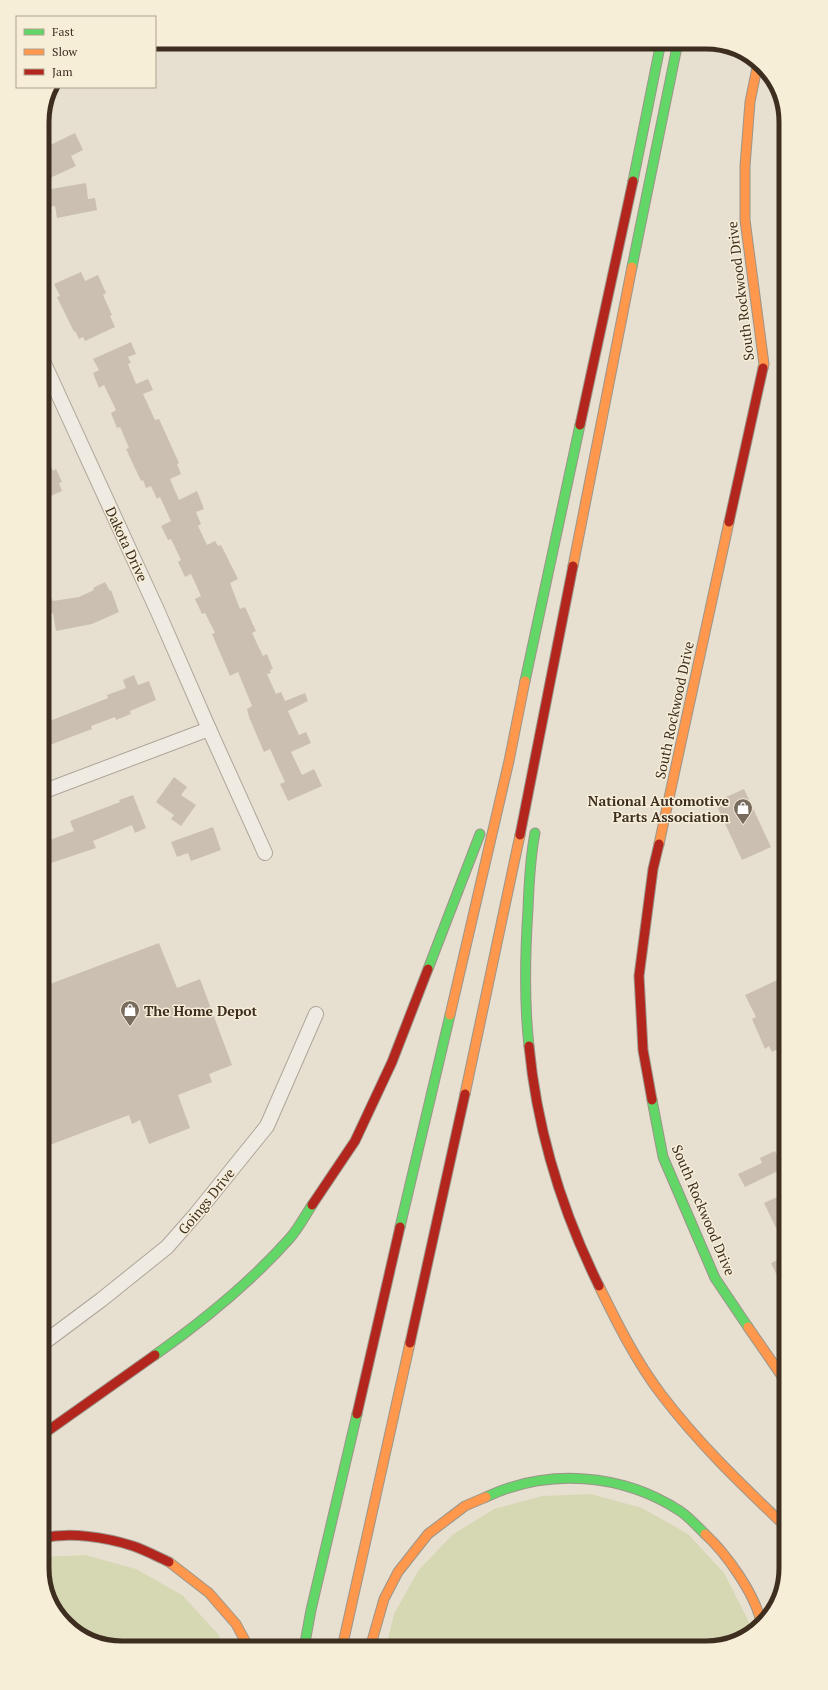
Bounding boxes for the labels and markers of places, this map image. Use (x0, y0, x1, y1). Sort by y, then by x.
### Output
place label: National Automotive Parts Association (588, 791, 729, 826)
shop icon: National Automotive Parts Association (732, 797, 754, 825)
shop icon: The Home Depot (119, 999, 141, 1027)
place label: The Home Depot (144, 1001, 257, 1020)

